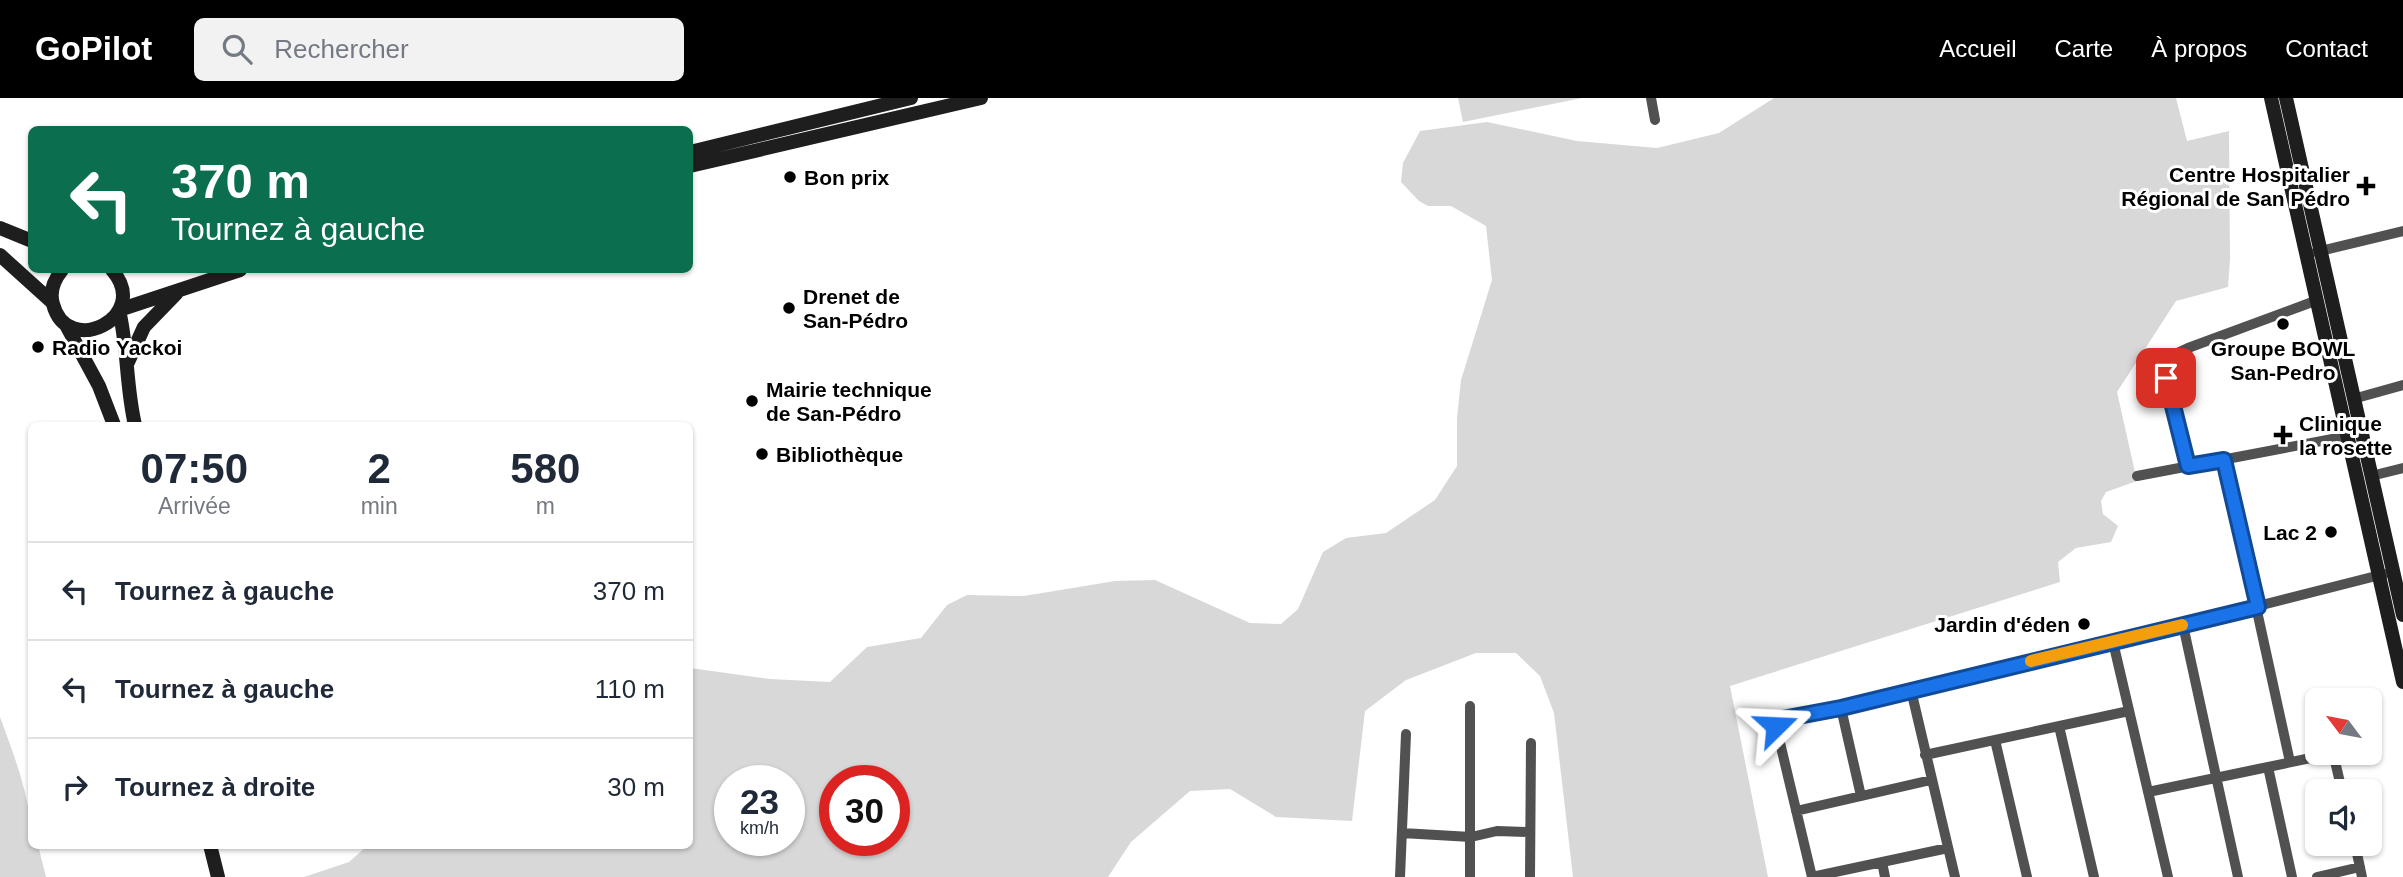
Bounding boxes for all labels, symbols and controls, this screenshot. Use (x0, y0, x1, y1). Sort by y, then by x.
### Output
search box (194, 18, 684, 81)
text: GoPilot (35, 30, 152, 67)
icon: search (218, 30, 256, 68)
text: Rechercher (274, 34, 409, 64)
text: Accueil (1939, 35, 2017, 62)
text: Carte (2055, 35, 2113, 62)
text: À propos (2151, 35, 2247, 62)
text: Contact (2285, 35, 2368, 62)
icon: left (56, 154, 147, 245)
text: 370 m (171, 154, 310, 208)
place label: Centre Hospitalier Régional de San Pédro (2121, 163, 2350, 210)
place label: Bon prix (804, 166, 889, 189)
marker: Bon prix (782, 169, 798, 185)
marker: Centre Hospitalier Régional de San Pédro (2356, 176, 2376, 196)
text: Tournez à gauche (171, 211, 425, 247)
place label: Drenet de San-Pédro (803, 285, 908, 332)
marker: Drenet de San-Pédro (781, 300, 797, 316)
marker: Groupe BOWL San-Pedro (2275, 316, 2291, 332)
place label: Radio Yackoi (52, 336, 182, 359)
place label: Groupe BOWL San-Pedro (2211, 337, 2355, 384)
marker: Radio Yackoi (30, 339, 46, 355)
pin (2136, 348, 2196, 408)
icon: arrive (2147, 359, 2185, 397)
place label: Mairie technique de San-Pédro (766, 378, 932, 425)
marker: Mairie technique de San-Pédro (744, 393, 760, 409)
place label: Clinique la rosette (2299, 412, 2392, 459)
marker: Clinique la rosette (2273, 425, 2293, 445)
place label: Bibliothèque (776, 443, 903, 466)
text: 07:50 (141, 445, 248, 492)
text: 2 (367, 445, 391, 492)
text: 580 (510, 445, 580, 492)
marker: Bibliothèque (754, 446, 770, 462)
text: Arrivée (158, 493, 231, 519)
text: min (361, 493, 398, 519)
text: m (536, 493, 555, 519)
place label: Lac 2 (2263, 521, 2317, 544)
marker: Lac 2 (2323, 524, 2339, 540)
icon: left (56, 572, 94, 610)
text: Tournez à gauche (115, 576, 334, 606)
text: 370 m (593, 576, 665, 606)
place label: Jardin d'éden (1934, 613, 2070, 636)
marker: Jardin d'éden (2076, 616, 2092, 632)
icon: left (56, 670, 94, 708)
text: Tournez à gauche (115, 674, 334, 704)
text: 110 m (595, 674, 665, 704)
north arrow (2305, 688, 2382, 765)
map controls (2305, 688, 2382, 856)
position arrow (1739, 689, 1813, 763)
speed limit sign: 30 (819, 765, 910, 856)
icon: right (56, 768, 94, 806)
text: Tournez à droite (115, 772, 315, 802)
text: 30 m (607, 772, 665, 802)
button: sound (2305, 779, 2382, 856)
text: 23 (740, 782, 779, 821)
text: km/h (740, 818, 779, 838)

